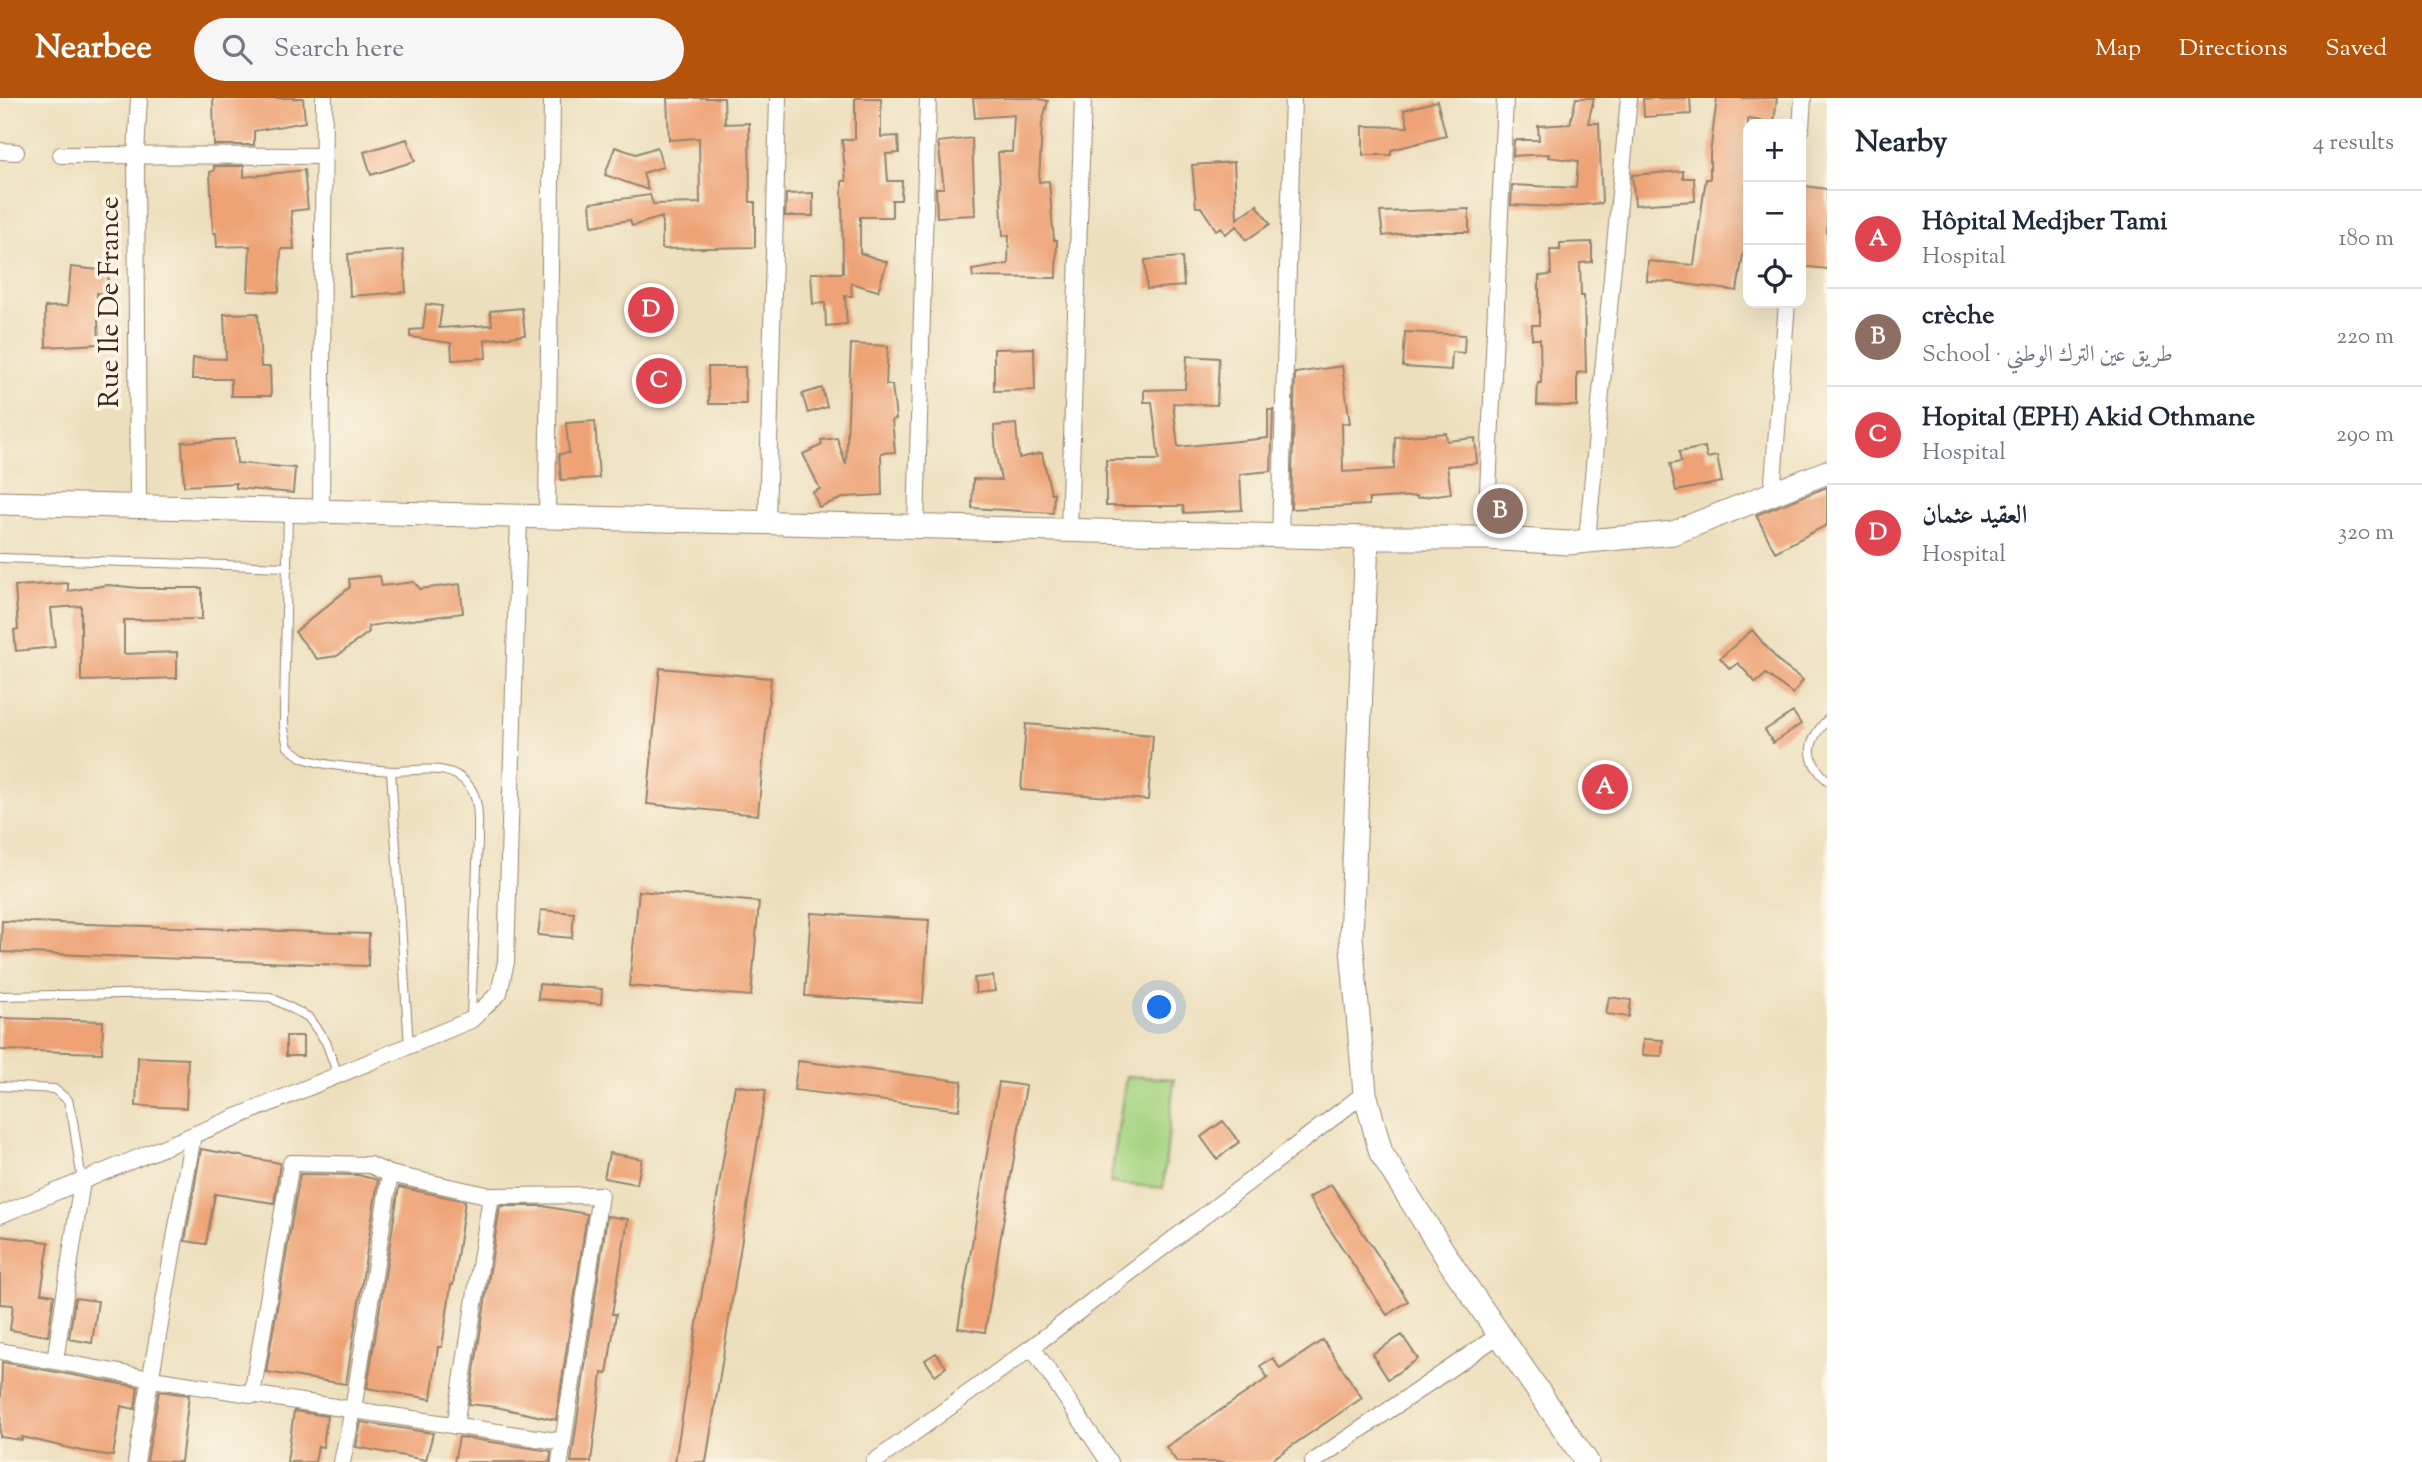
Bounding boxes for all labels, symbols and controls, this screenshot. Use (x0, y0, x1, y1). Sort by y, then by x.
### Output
search box (194, 18, 684, 81)
text: Nearbee (35, 25, 152, 73)
icon: search (218, 30, 256, 68)
text: Search here (274, 31, 404, 68)
text: Map (2095, 32, 2141, 66)
text: Directions (2179, 32, 2287, 66)
text: Saved (2325, 32, 2387, 66)
map controls (1743, 119, 1806, 308)
button: + (1743, 119, 1806, 182)
text: Nearby (1855, 122, 1947, 165)
text: 4 results (2313, 127, 2394, 160)
button: − (1743, 182, 1806, 245)
street label: Rue Ile De France (91, 196, 131, 408)
text: Hôpital Medjber Tami (1922, 204, 2167, 241)
text: A (1869, 223, 1887, 256)
text: 180 m (2339, 223, 2394, 256)
text: Hospital (1922, 241, 2006, 274)
button: locate (1743, 245, 1806, 308)
pin: D (628, 284, 674, 336)
text: crèche (1922, 298, 1994, 335)
text: B (1871, 321, 1885, 354)
text: 220 m (2336, 321, 2394, 354)
text: School · طريق عين الترك الوطني (1922, 339, 2173, 372)
pin: C (636, 355, 682, 407)
text: Hopital (EPH) Akid Othmane (1922, 400, 2255, 437)
text: C (1869, 419, 1887, 452)
text: 290 m (2336, 419, 2394, 452)
text: Hospital (1922, 437, 2006, 470)
pin: B (1477, 485, 1523, 537)
text: العقيد عثمان (1922, 498, 2027, 535)
text: D (1869, 517, 1887, 550)
text: 320 m (2338, 517, 2394, 550)
text: Hospital (1922, 539, 2006, 572)
pin: A (1582, 761, 1628, 813)
your location (1142, 990, 1176, 1024)

